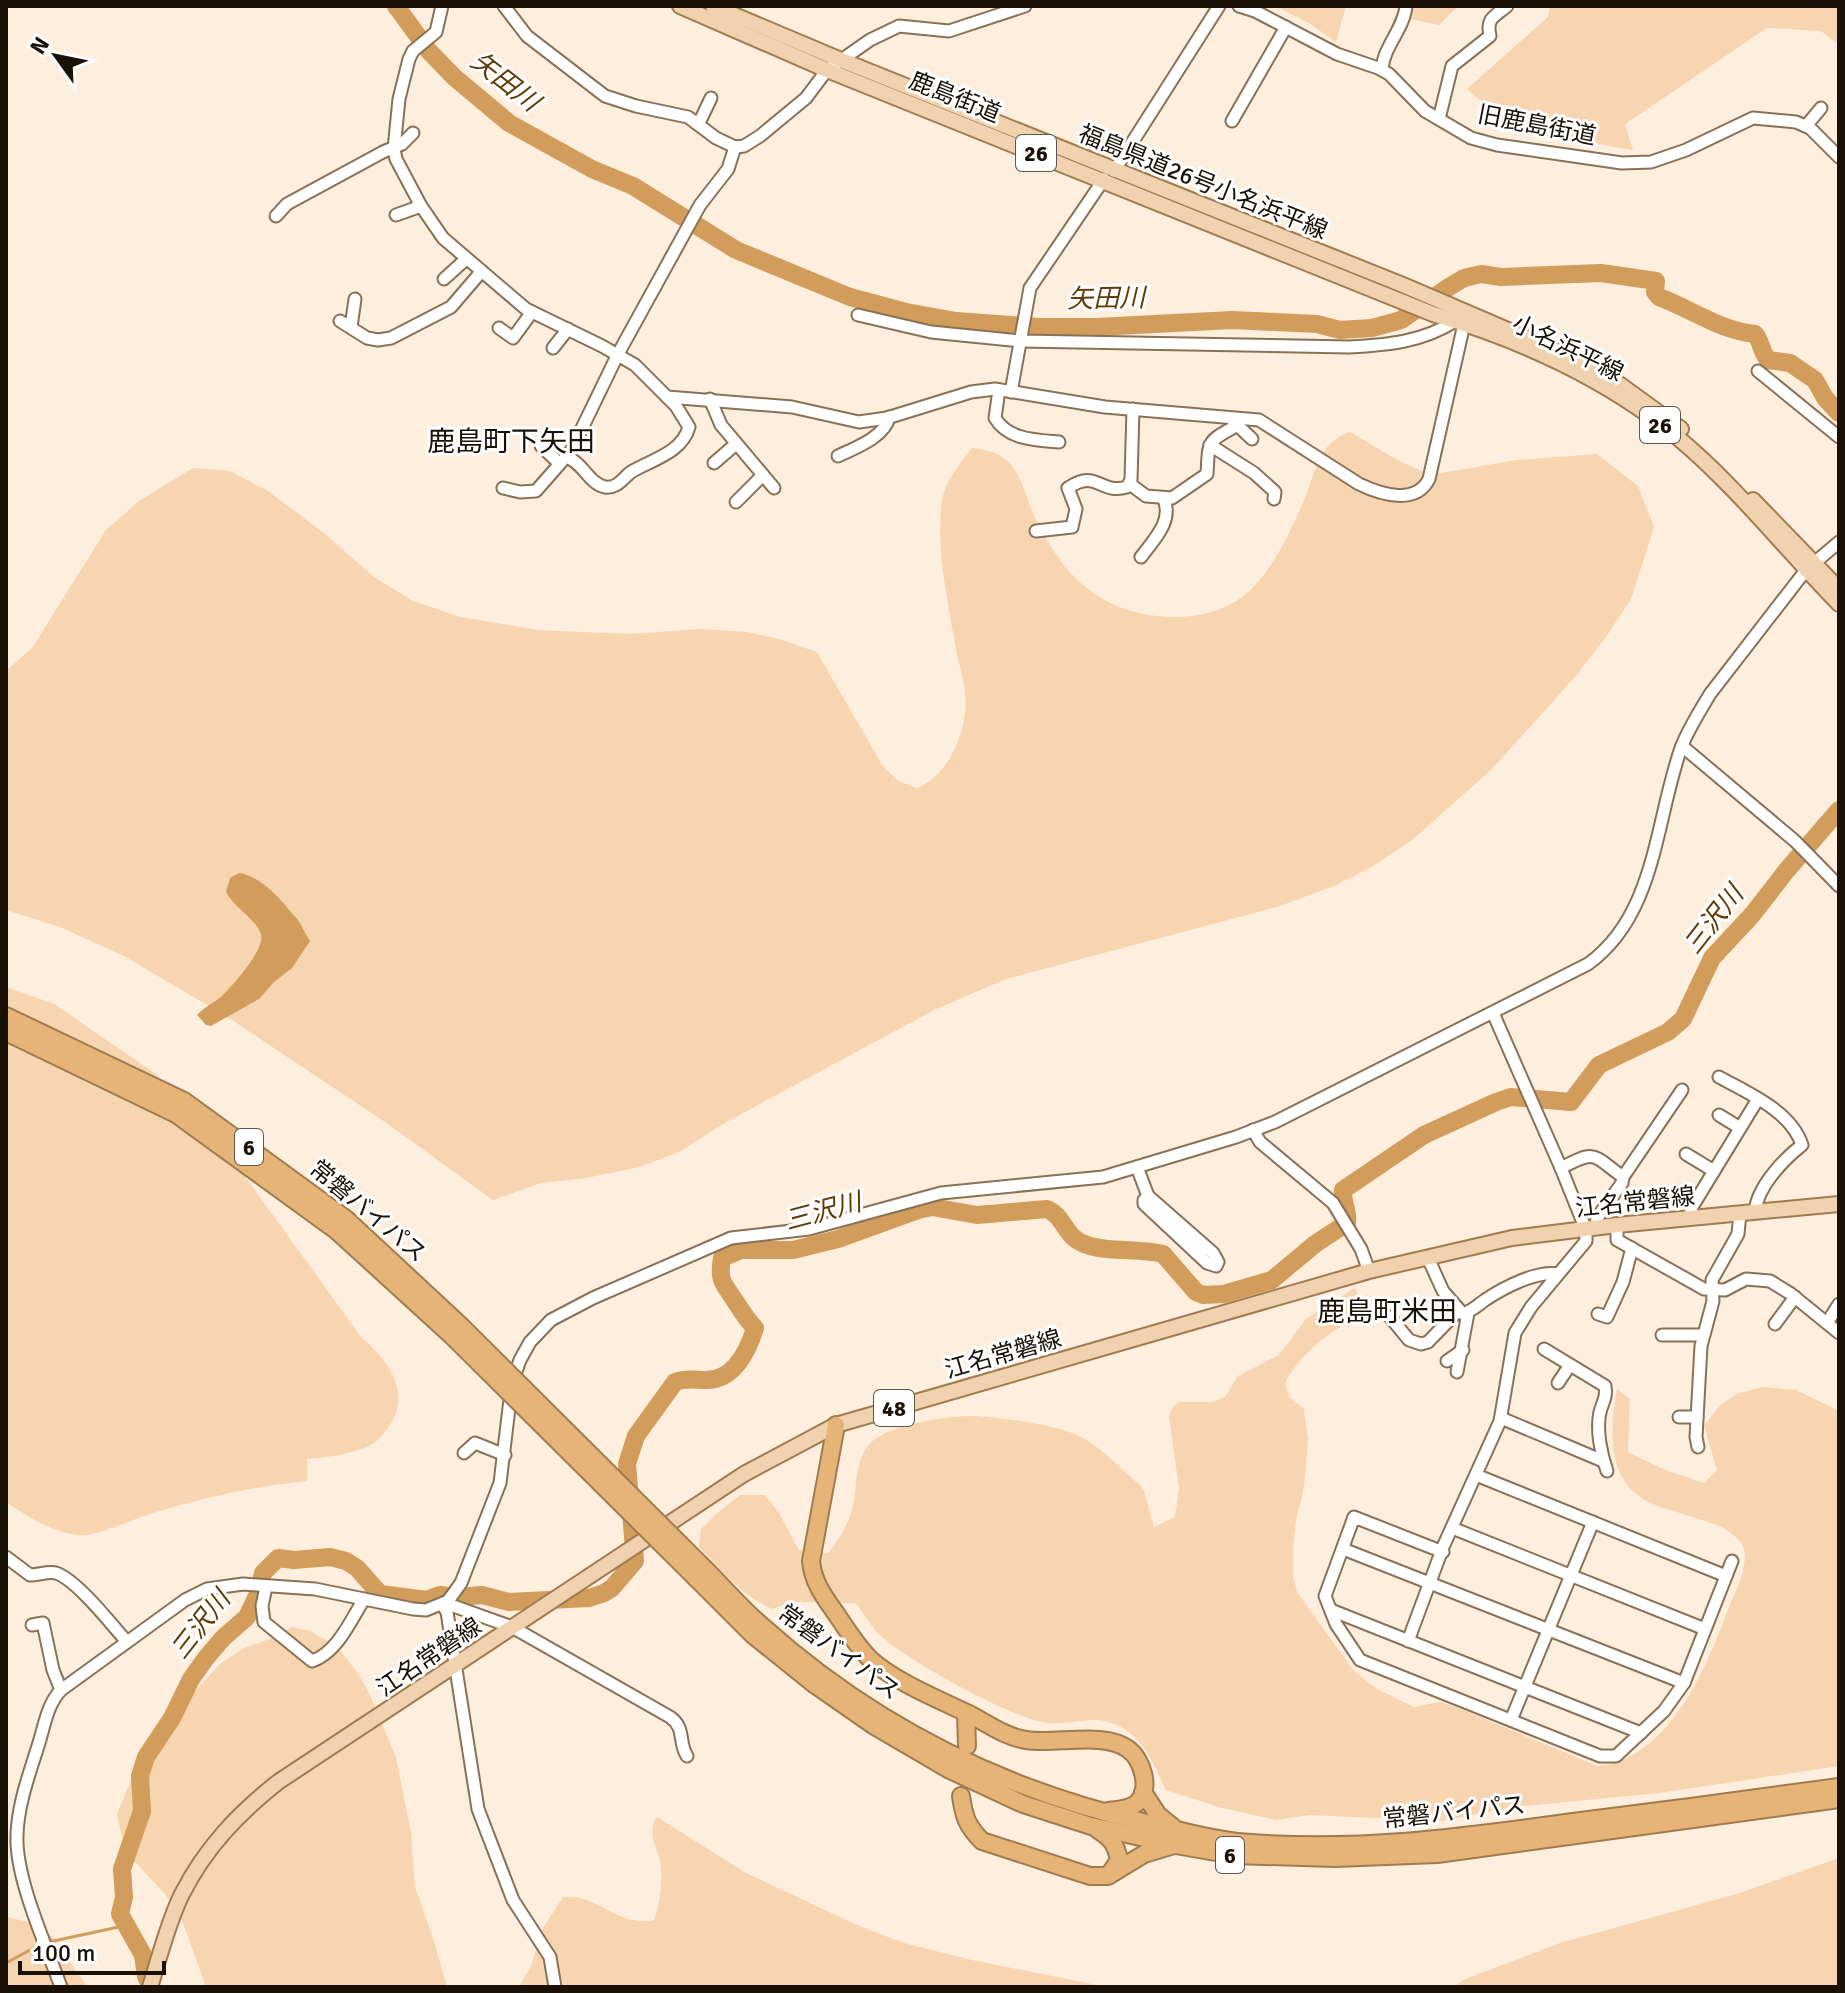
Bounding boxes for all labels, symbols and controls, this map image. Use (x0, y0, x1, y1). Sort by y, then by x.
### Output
north arrow (16, 16, 96, 96)
text: N (24, 32, 55, 59)
water label: 矢田川 (464, 45, 548, 120)
street label: 鹿島街道 (905, 65, 1005, 129)
street label: 旧鹿島街道 (1475, 99, 1599, 151)
street label: 福島県道26号小名浜平線 (1074, 118, 1332, 246)
road number: 26 (1016, 135, 1056, 171)
water label: 矢田川 (1067, 282, 1148, 316)
street label: 小名浜平線 (1507, 308, 1629, 388)
road number: 26 (1640, 407, 1680, 443)
district label: 鹿島町下矢田 (427, 425, 595, 459)
water label: 三沢川 (1677, 877, 1752, 961)
road number: 6 (235, 1129, 263, 1165)
street label: 常磐バイパス (303, 1153, 433, 1269)
street label: 江名常磐線 (1574, 1181, 1696, 1223)
water label: 三沢川 (781, 1186, 868, 1238)
district label: 鹿島町米田 (1317, 1295, 1457, 1329)
street label: 江名常磐線 (941, 1323, 1065, 1385)
road number: 48 (874, 1390, 914, 1426)
water label: 三沢川 (164, 1582, 239, 1666)
street label: 常磐バイパス (772, 1598, 906, 1706)
street label: 江名常磐線 (371, 1611, 487, 1703)
street label: 常磐バイパス (1381, 1790, 1527, 1834)
road number: 6 (1216, 1837, 1244, 1873)
scale bar (20, 1925, 164, 1975)
text: 100 m (32, 1938, 95, 1968)

